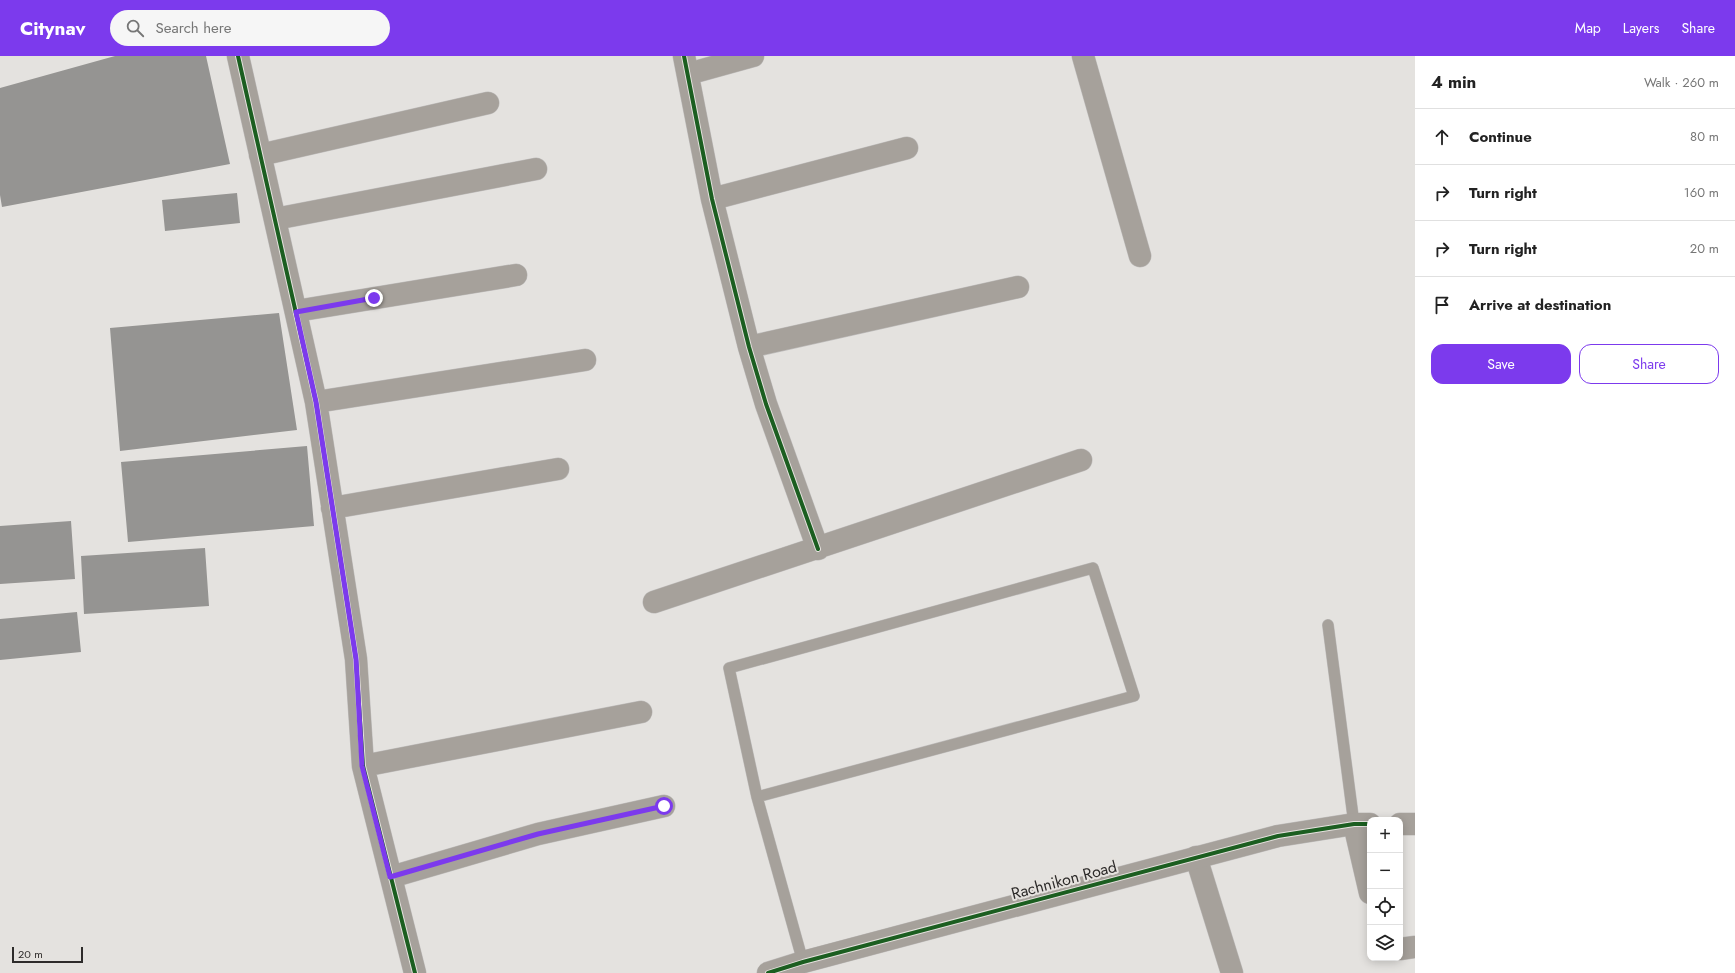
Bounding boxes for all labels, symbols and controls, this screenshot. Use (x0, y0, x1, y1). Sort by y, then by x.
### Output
search box (110, 10, 390, 46)
text: Citynav (20, 15, 86, 42)
icon: search (124, 17, 146, 39)
text: Search here (156, 17, 231, 39)
text: Map (1575, 18, 1601, 38)
text: Layers (1623, 18, 1659, 38)
text: Share (1681, 18, 1715, 38)
text: 4 min (1431, 70, 1476, 94)
text: Walk · 260 m (1644, 73, 1719, 92)
icon: ahead (1431, 126, 1453, 148)
text: Continue (1469, 126, 1532, 148)
text: 80 m (1690, 127, 1719, 146)
icon: right (1431, 182, 1453, 204)
text: Turn right (1469, 182, 1537, 204)
text: 160 m (1684, 183, 1719, 202)
icon: right (1431, 238, 1453, 260)
text: Turn right (1469, 238, 1537, 260)
text: 20 m (1690, 239, 1719, 258)
route end (365, 289, 383, 307)
icon: arrive (1431, 294, 1453, 316)
text: Arrive at destination (1469, 294, 1611, 316)
button: Save (1431, 344, 1571, 384)
button: Share (1579, 344, 1719, 384)
route start (655, 797, 673, 815)
map controls (1367, 817, 1403, 961)
button: + (1367, 817, 1403, 853)
button: − (1367, 853, 1403, 889)
street label: Rachnikon Road (1009, 855, 1119, 905)
button: locate (1367, 889, 1403, 925)
button: layers (1367, 925, 1403, 961)
scale bar (12, 945, 83, 964)
text: 20 m (18, 946, 43, 962)

